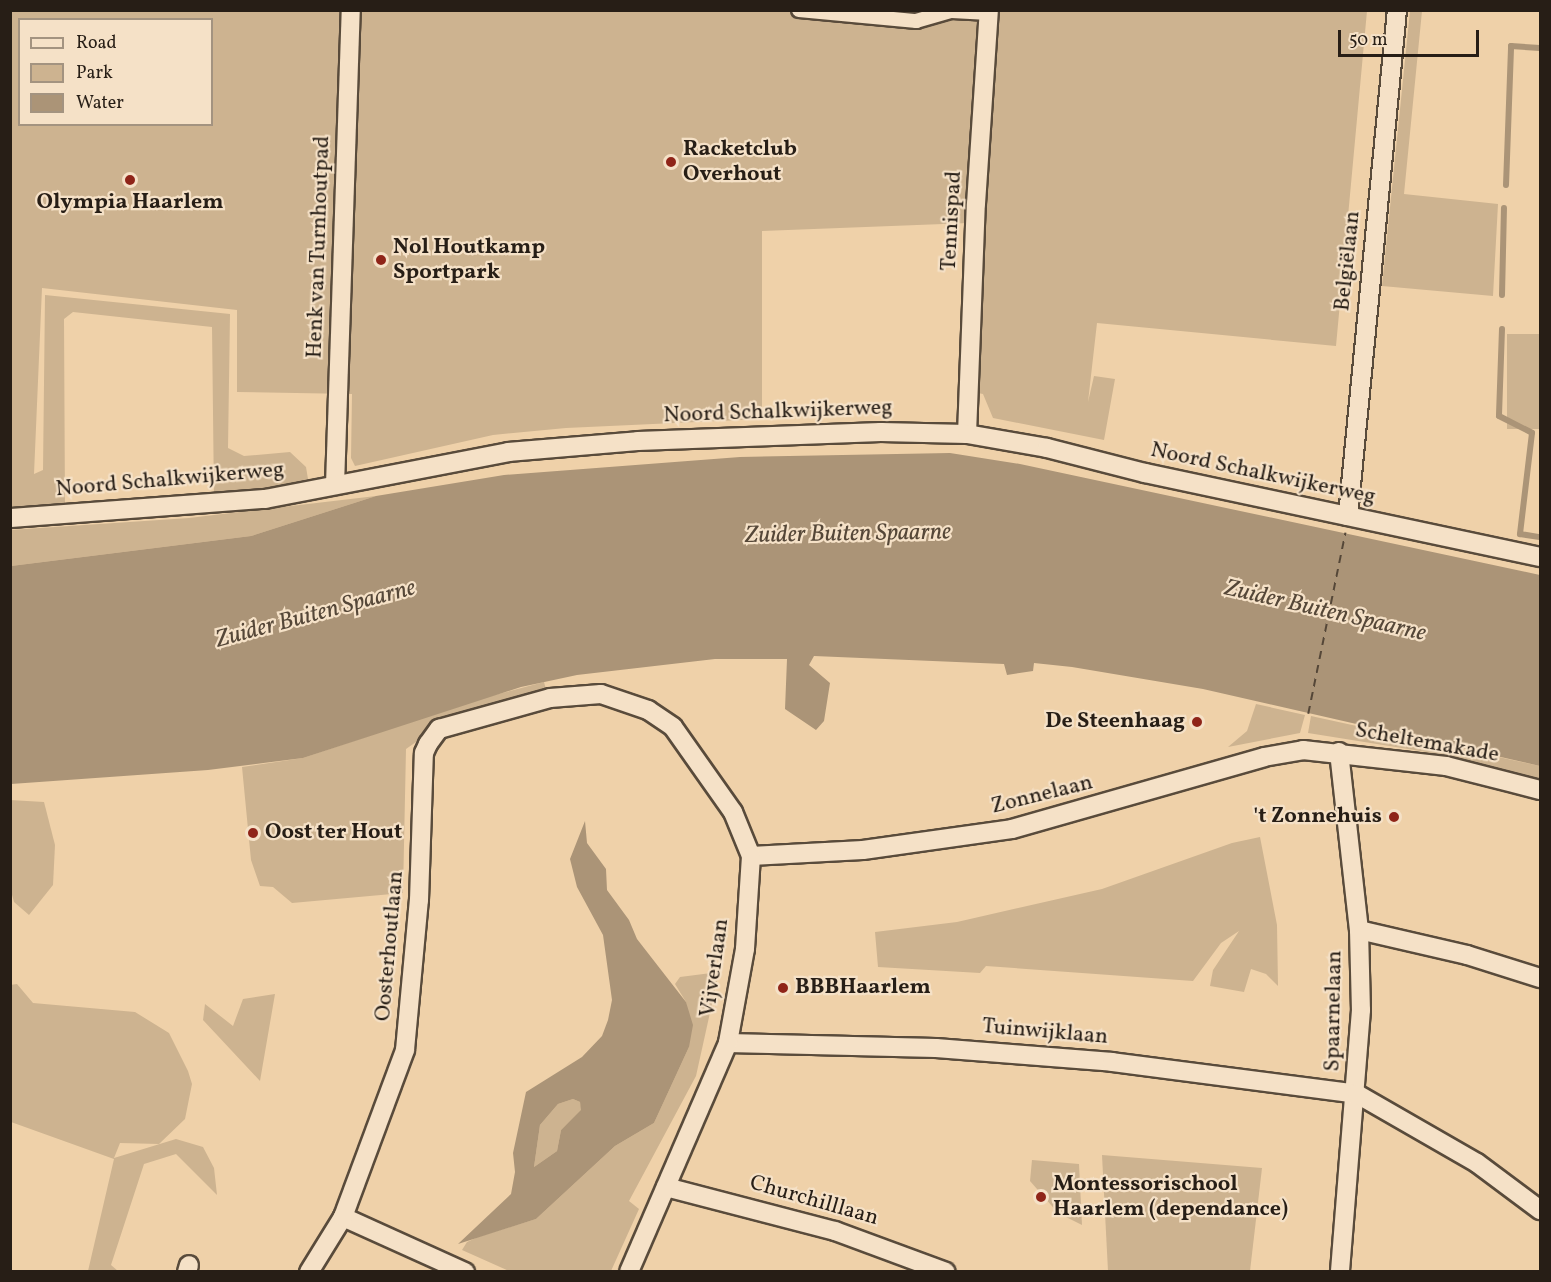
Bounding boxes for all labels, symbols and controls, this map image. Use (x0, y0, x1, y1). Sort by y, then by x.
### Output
legend (18, 18, 213, 126)
scale bar (1341, 18, 1482, 56)
text: 50 m (1349, 28, 1388, 53)
text: Road (76, 31, 117, 56)
text: Park (76, 61, 113, 86)
text: Water (76, 91, 124, 116)
street label: Henk van Turnhoutpad (302, 135, 336, 359)
place label: Racketclub Overhout (683, 136, 797, 188)
marker: Racketclub Overhout (664, 155, 678, 169)
street label: Tennispad (936, 170, 968, 272)
marker: Olympia Haarlem (123, 173, 137, 187)
place label: Olympia Haarlem (36, 190, 224, 216)
street label: Belgiëlaan (1330, 210, 1366, 312)
place label: Nol Houtkamp Sportpark (393, 234, 545, 286)
marker: Nol Houtkamp Sportpark (374, 253, 388, 267)
street label: Noord Schalkwijkerweg (663, 395, 893, 429)
street label: Noord Schalkwijkerweg (1148, 437, 1378, 511)
street label: Noord Schalkwijkerweg (55, 457, 285, 503)
water label: Zuider Buiten Spaarne (745, 519, 951, 551)
water label: Zuider Buiten Spaarne (213, 574, 419, 656)
water label: Zuider Buiten Spaarne (1222, 575, 1428, 649)
place label: De Steenhaag (1045, 709, 1185, 735)
marker: De Steenhaag (1190, 715, 1204, 729)
street label: Scheltemakade (1353, 717, 1501, 769)
street label: Zonnelaan (988, 770, 1096, 820)
place label: 't Zonnehuis (1253, 804, 1382, 830)
marker: 't Zonnehuis (1387, 810, 1401, 824)
place label: Oost ter Hout (265, 820, 402, 846)
marker: Oost ter Hout (246, 826, 260, 840)
street label: Oosterhoutlaan (370, 870, 410, 1022)
street label: Vijverlaan (695, 917, 735, 1019)
street label: Spaarnelaan (1320, 950, 1348, 1072)
place label: BBBHaarlem (795, 975, 931, 1001)
marker: BBBHaarlem (776, 981, 790, 995)
street label: Tuinwijklaan (981, 1013, 1109, 1051)
street label: Churchilllaan (746, 1170, 882, 1232)
place label: Montessorischool Haarlem (dependance) (1053, 1171, 1288, 1222)
marker: Montessorischool Haarlem (dependance) (1034, 1190, 1048, 1204)

